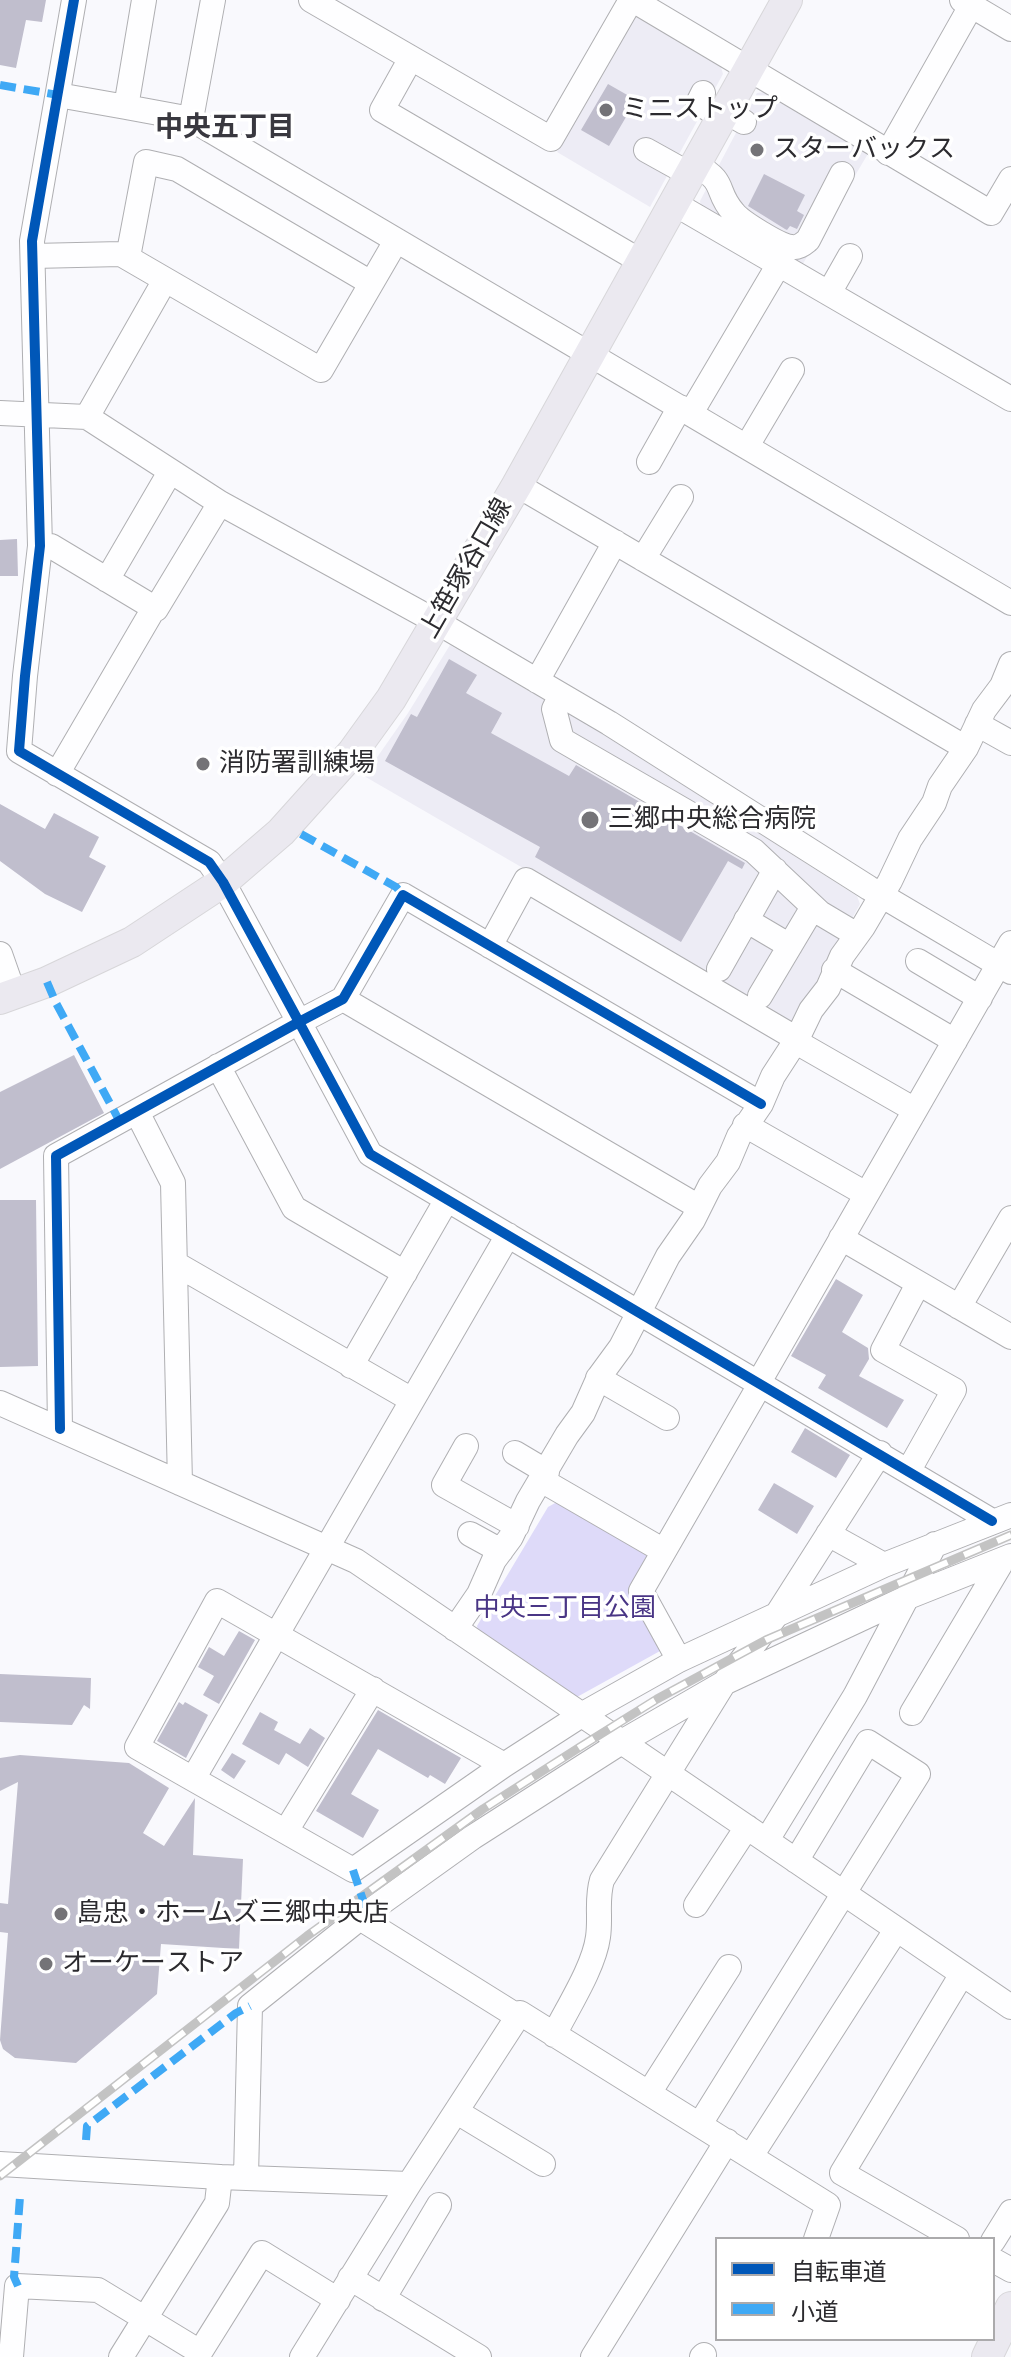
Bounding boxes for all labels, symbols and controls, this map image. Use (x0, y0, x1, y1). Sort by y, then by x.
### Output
place label: ミニストップ (622, 94, 778, 126)
marker: ミニストップ (597, 101, 615, 119)
district label: 中央五丁目 (155, 112, 295, 146)
place label: スターバックス (773, 134, 955, 166)
marker: スターバックス (748, 141, 766, 159)
street label: 上笹塚谷口線 (414, 494, 520, 644)
place label: 消防署訓練場 (219, 748, 375, 780)
marker: 消防署訓練場 (194, 755, 212, 773)
place label: 三郷中央総合病院 (608, 804, 816, 836)
marker: 三郷中央総合病院 (579, 809, 601, 831)
park label: 中央三丁目公園 (474, 1593, 656, 1625)
place label: 島忠・ホームズ三郷中央店 (77, 1898, 389, 1930)
marker: 島忠・ホームズ三郷中央店 (52, 1905, 70, 1923)
place label: オーケーストア (62, 1948, 244, 1980)
marker: オーケーストア (37, 1955, 55, 1973)
legend (715, 2237, 995, 2341)
text: 自転車道 (791, 2258, 887, 2286)
text: 小道 (791, 2298, 839, 2326)

